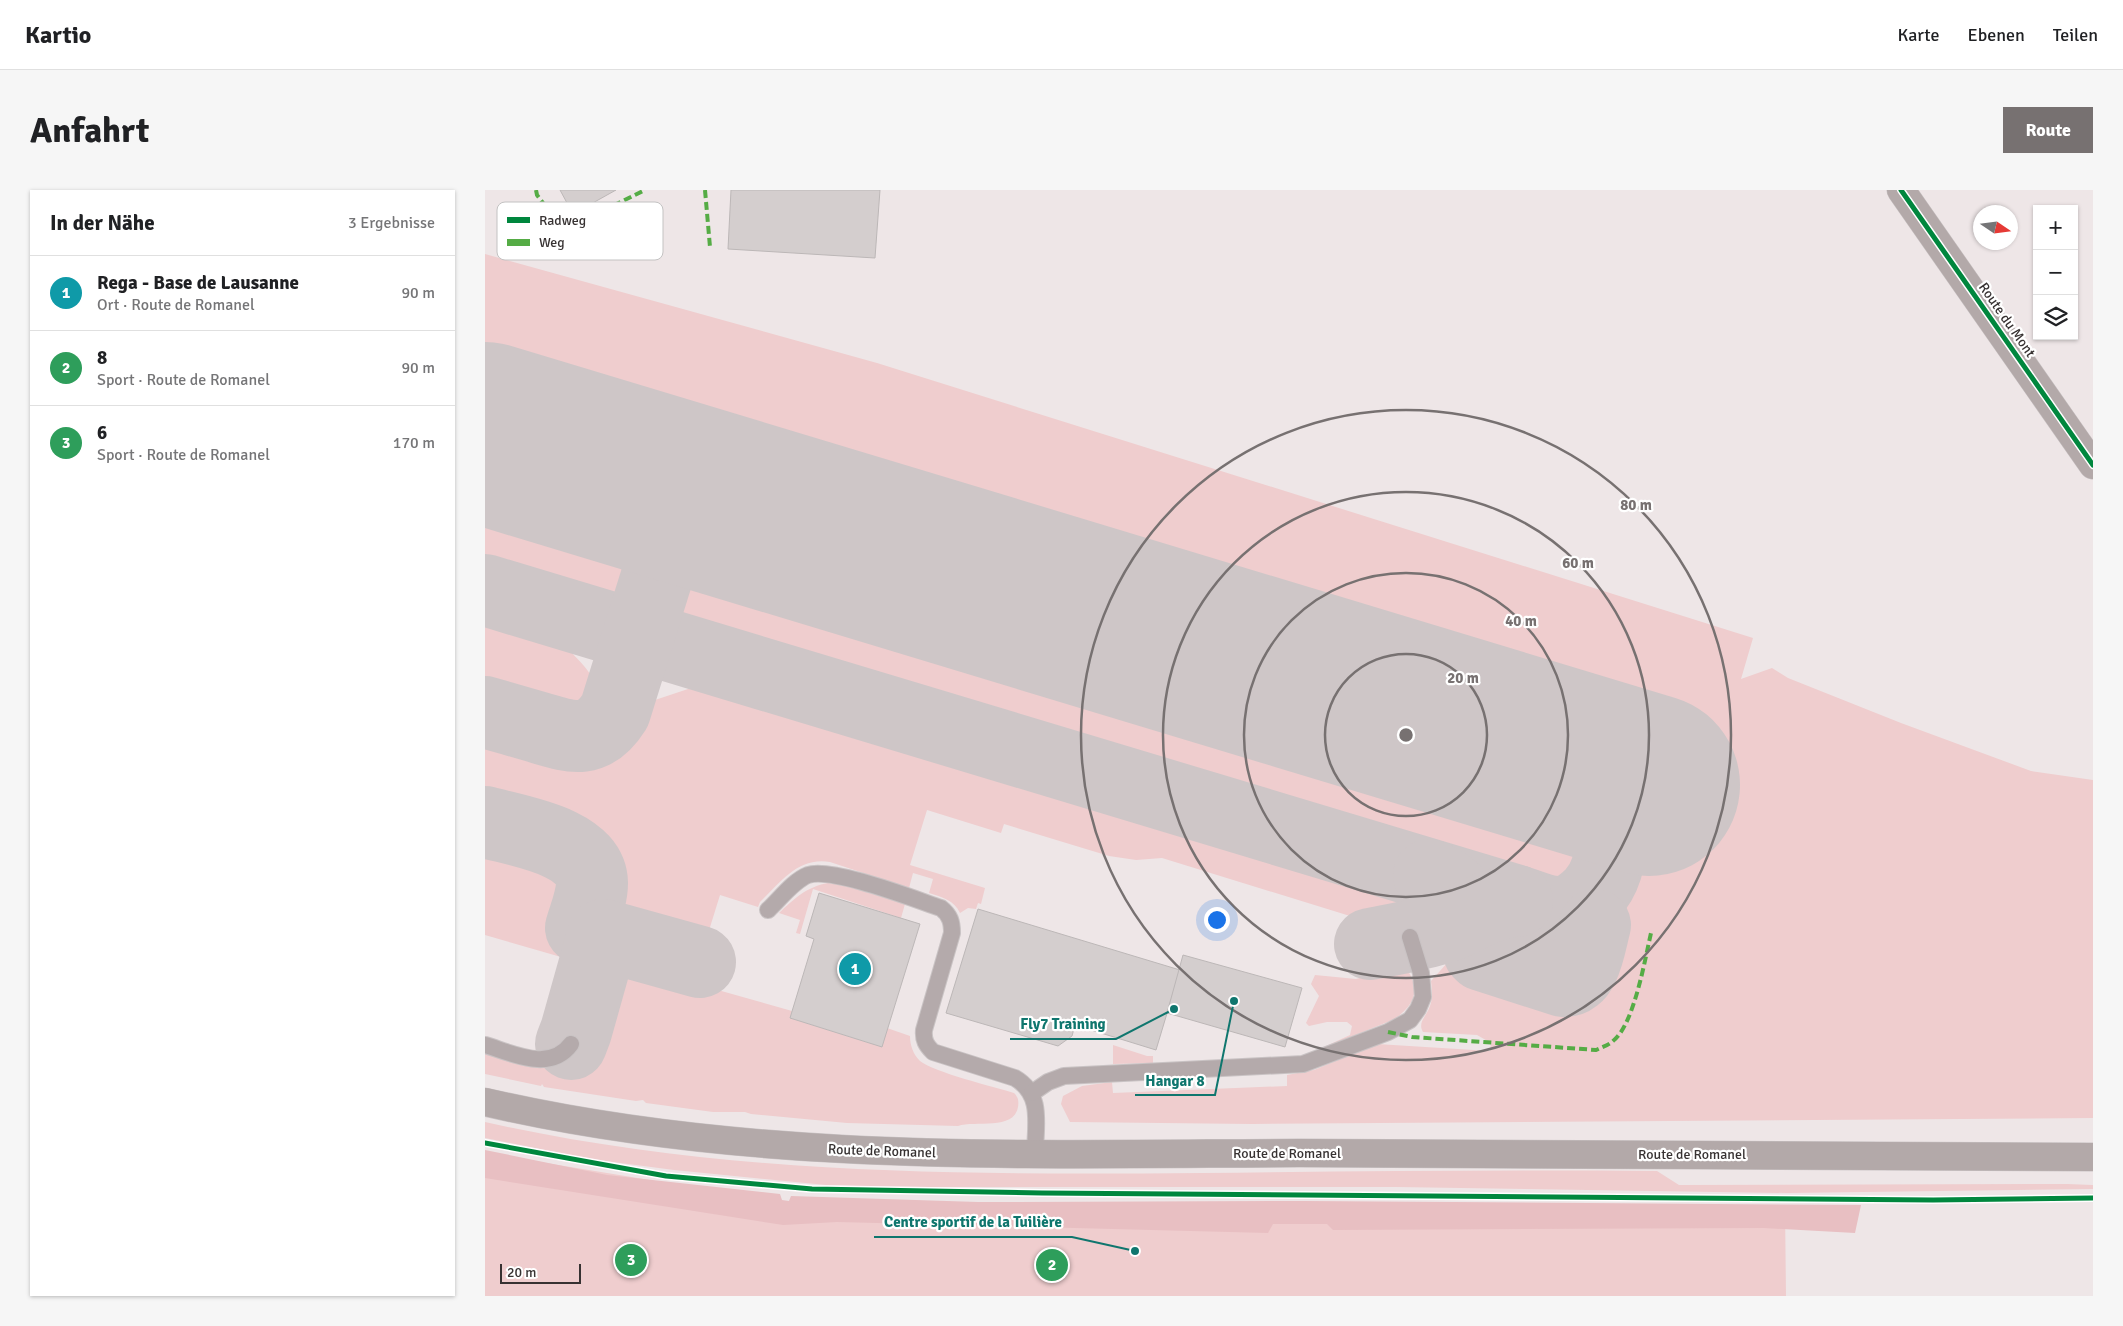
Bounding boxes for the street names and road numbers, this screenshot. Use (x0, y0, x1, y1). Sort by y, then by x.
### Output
street label: Route du Mont (1975, 279, 2039, 361)
street label: Route de Romanel (828, 1141, 936, 1161)
street label: Route de Romanel (1233, 1145, 1341, 1162)
street label: Route de Romanel (1638, 1146, 1746, 1163)

